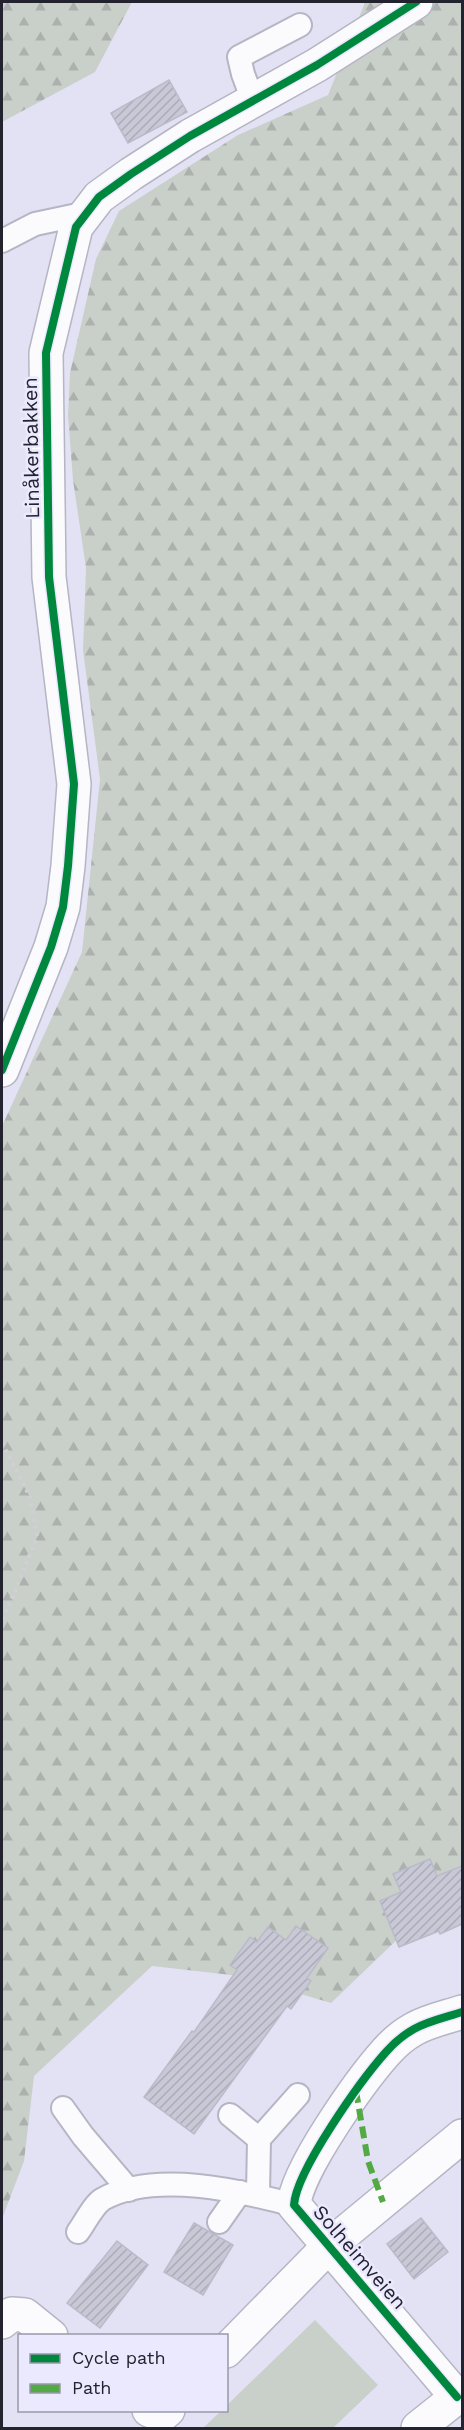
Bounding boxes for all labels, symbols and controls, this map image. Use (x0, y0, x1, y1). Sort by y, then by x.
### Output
street label: Linåkerbakken (18, 377, 44, 519)
street label: Solheimveien (308, 2200, 412, 2314)
legend (18, 2334, 228, 2412)
text: Cycle path (72, 2347, 166, 2368)
text: Path (72, 2377, 112, 2398)

